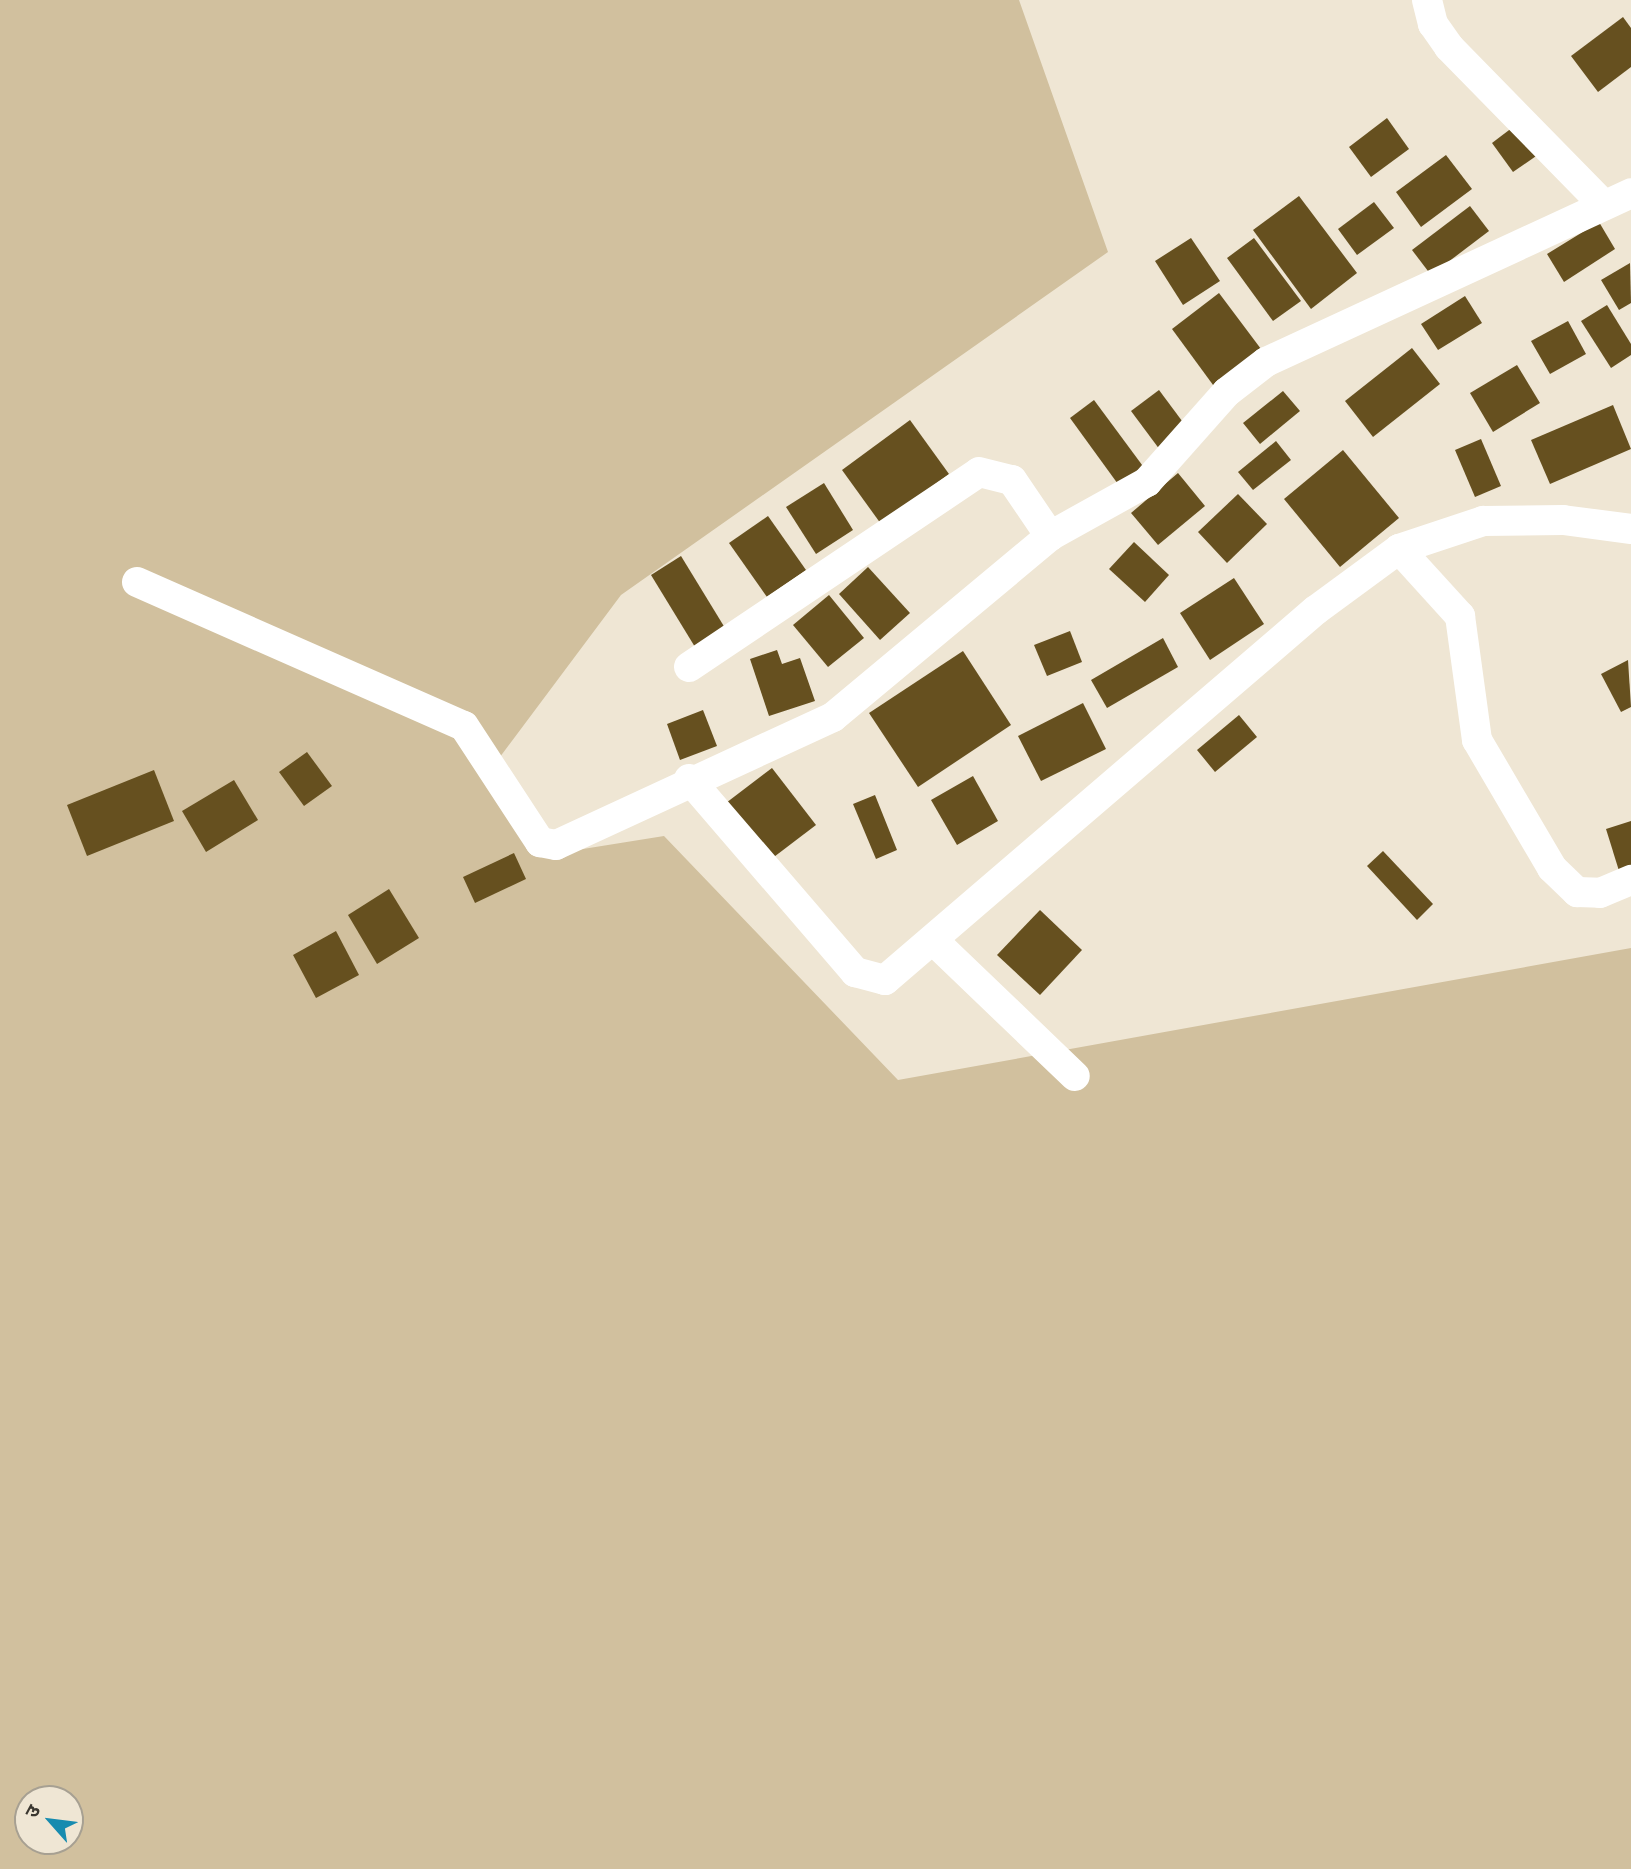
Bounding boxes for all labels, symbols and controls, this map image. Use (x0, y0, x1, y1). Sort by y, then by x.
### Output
north arrow (14, 1785, 84, 1855)
text: उ (19, 1801, 45, 1822)

